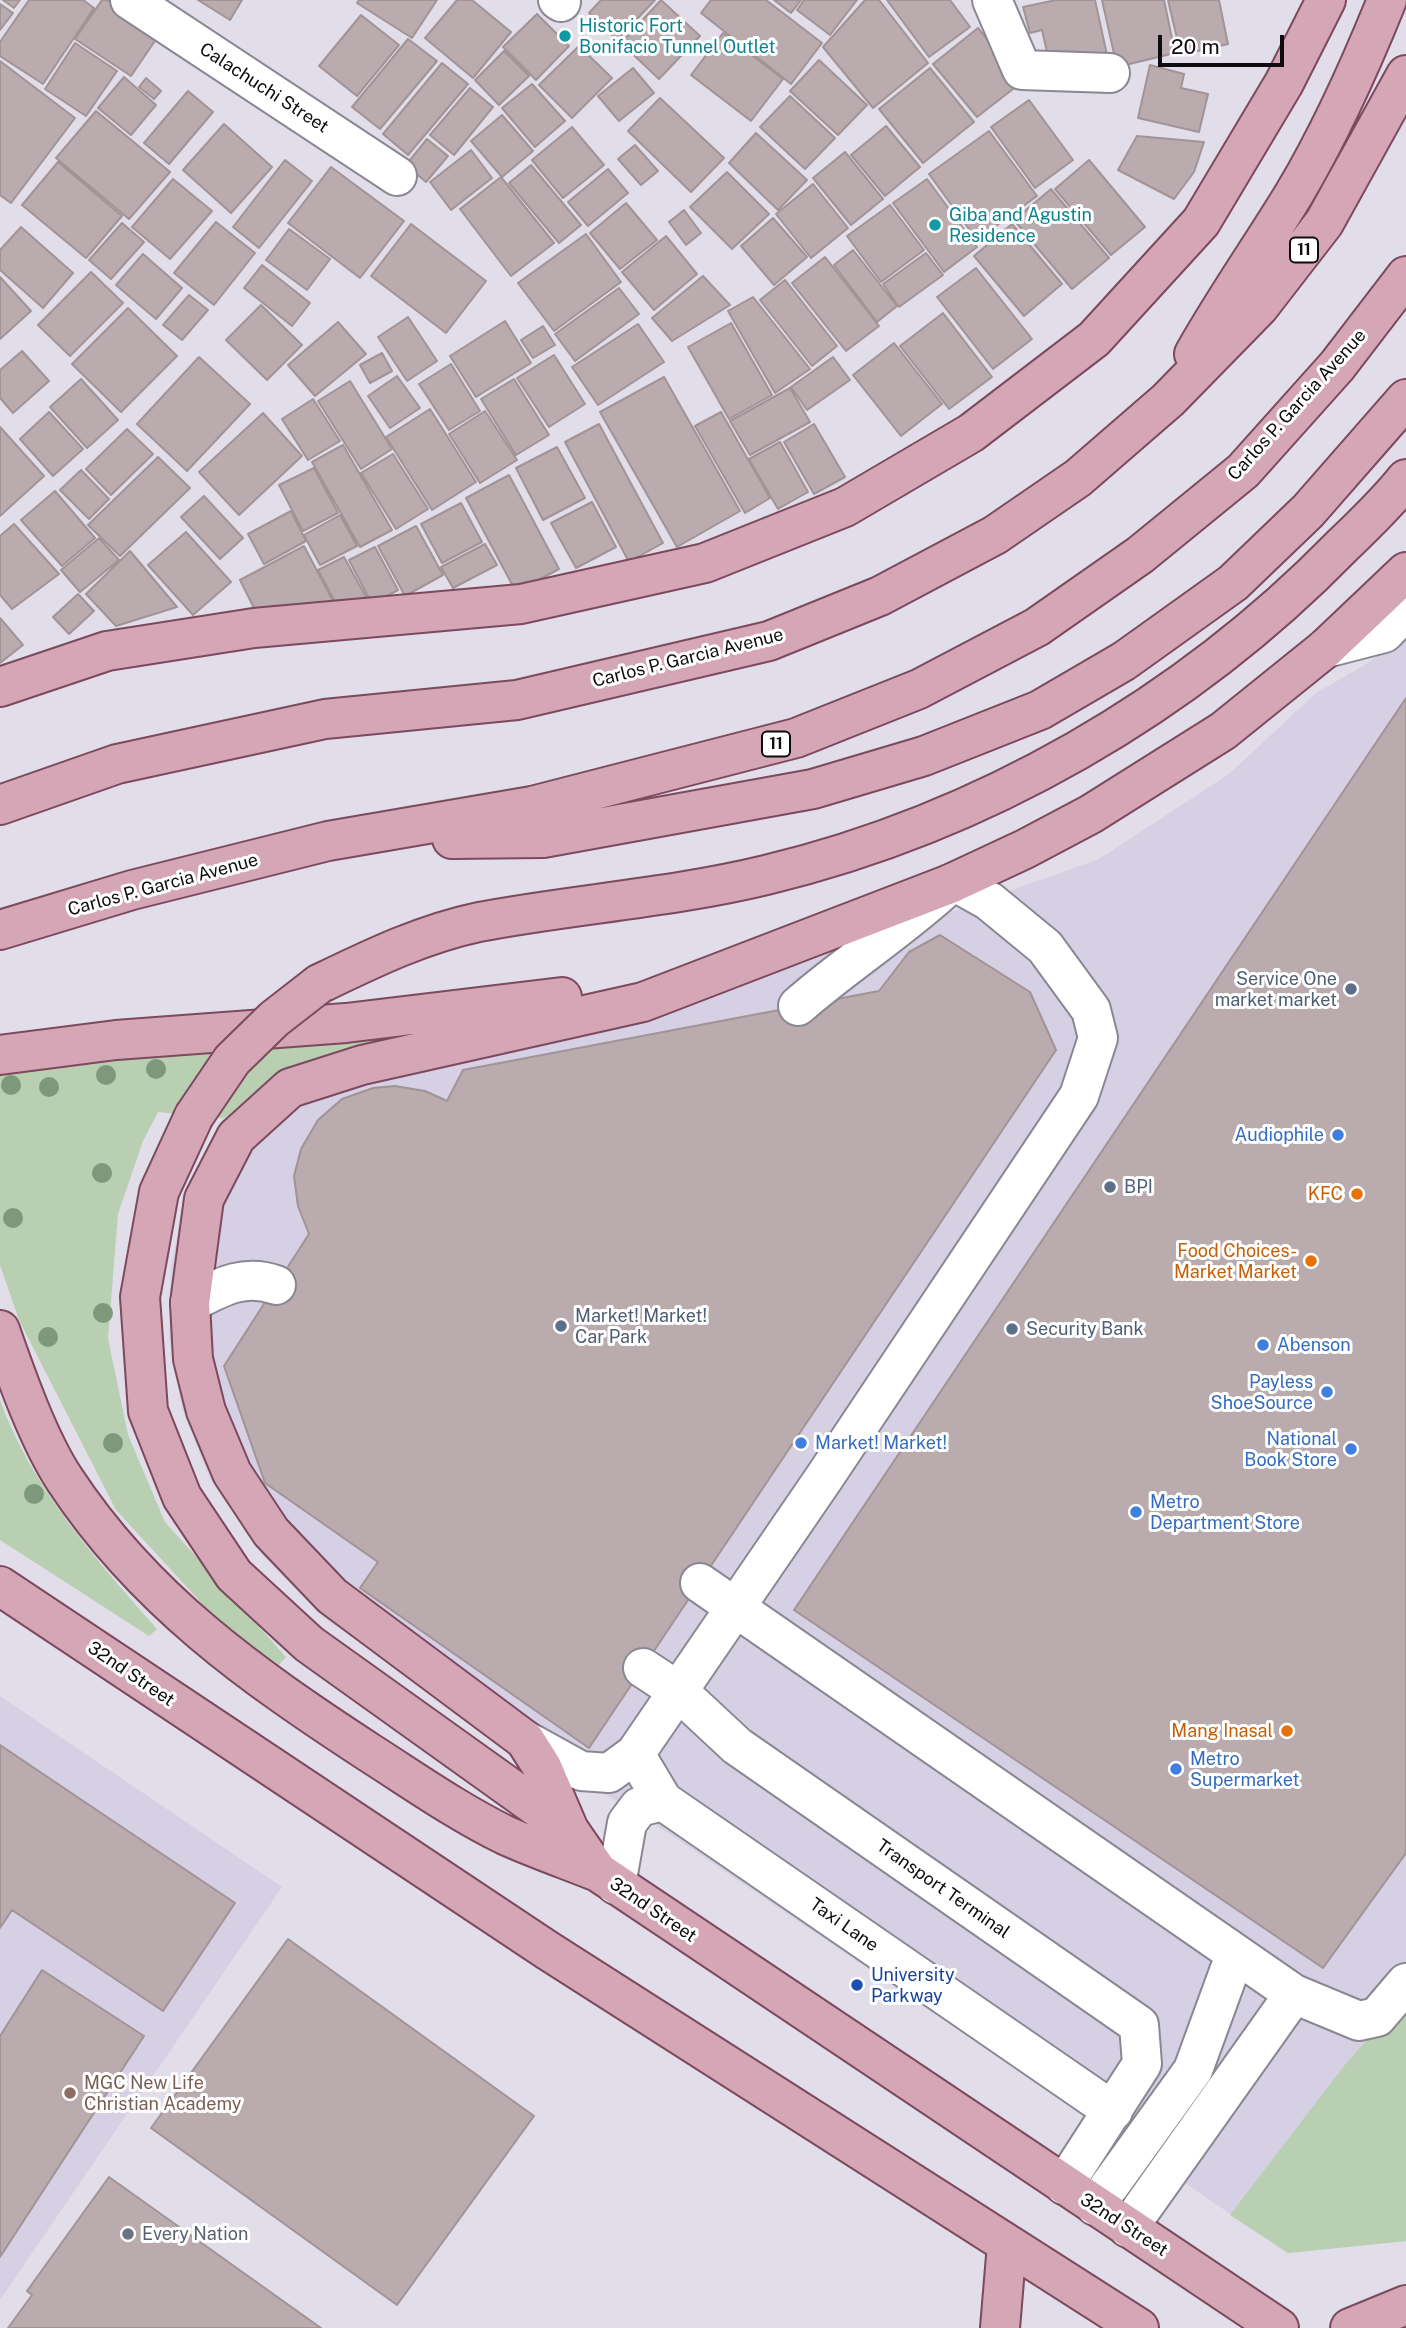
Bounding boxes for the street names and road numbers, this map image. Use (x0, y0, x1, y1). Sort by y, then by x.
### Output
street label: Calachuchi Street (195, 38, 333, 138)
road number: 11 (1290, 238, 1318, 262)
street label: Carlos P. Garcia Avenue (1223, 325, 1371, 485)
street label: Carlos P. Garcia Avenue (590, 624, 786, 692)
road number: 11 (762, 732, 790, 757)
street label: Carlos P. Garcia Avenue (65, 849, 261, 921)
street label: 32nd Street (83, 1637, 179, 1711)
street label: Transport Terminal (872, 1835, 1014, 1943)
street label: 32nd Street (605, 1873, 701, 1947)
street label: Taxi Lane (805, 1893, 883, 1957)
street label: 32nd Street (1076, 2189, 1172, 2261)

